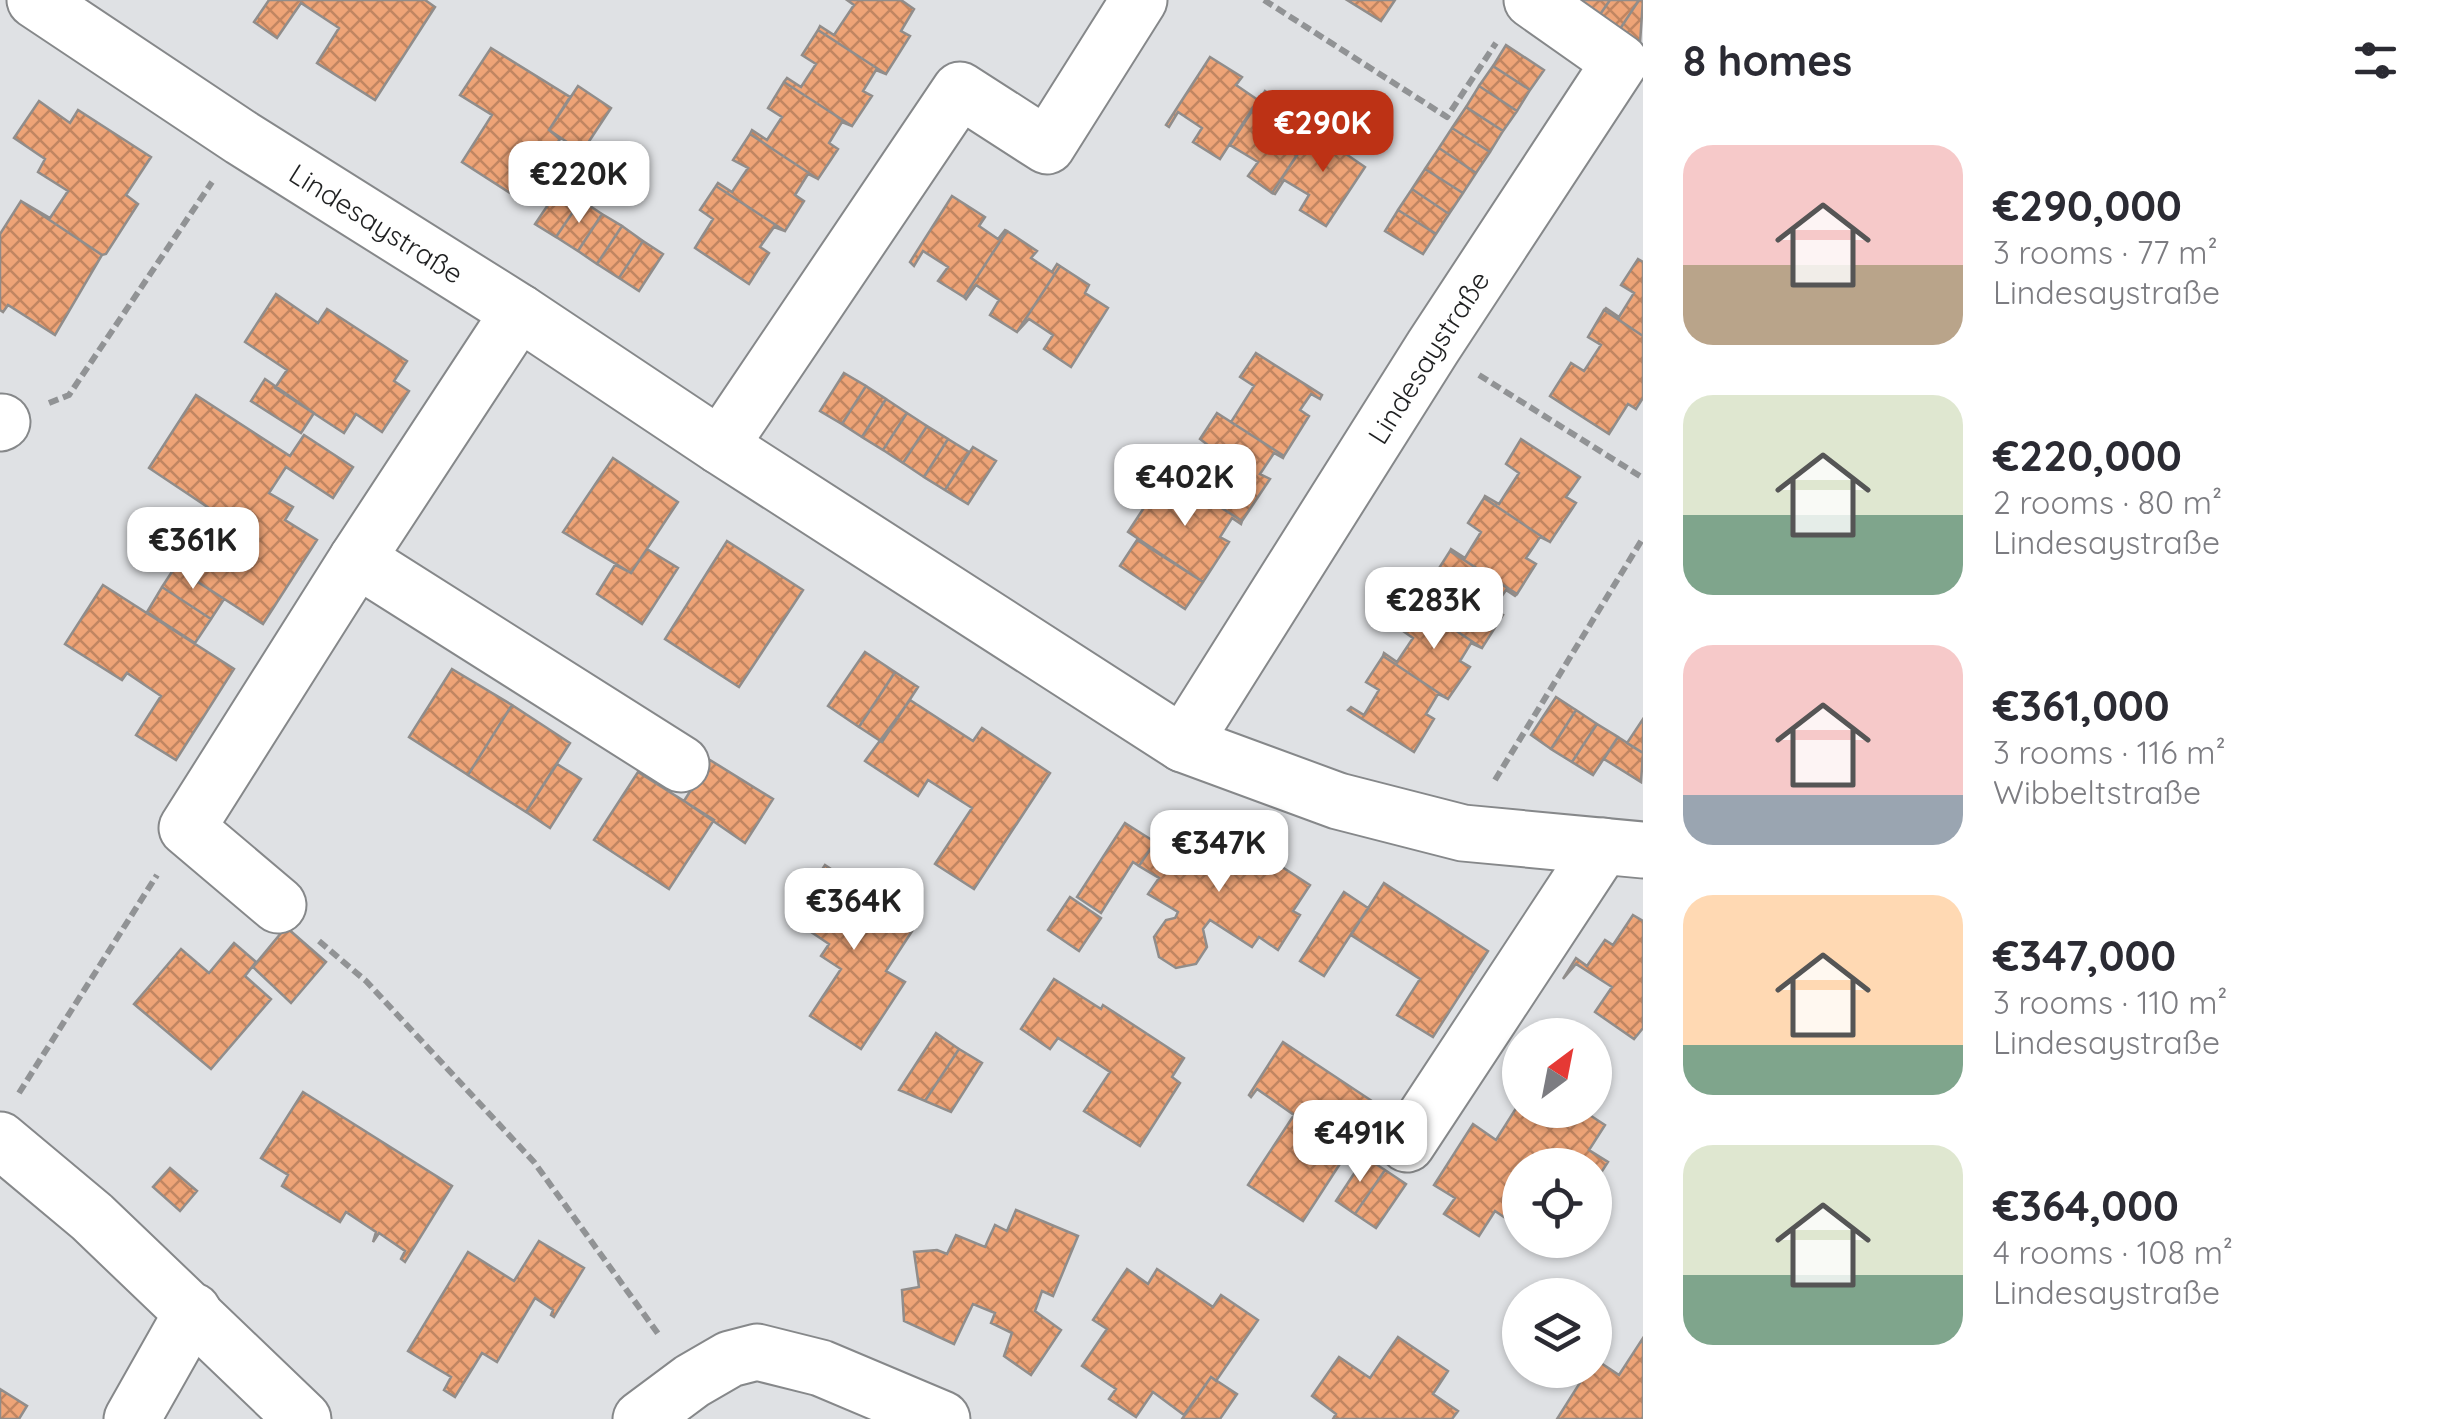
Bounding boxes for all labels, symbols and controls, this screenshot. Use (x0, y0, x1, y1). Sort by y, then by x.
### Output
icon: filters (2348, 33, 2403, 88)
text: 8 homes (1683, 34, 1852, 87)
pin: €290K (1253, 90, 1393, 175)
text: €290K (1274, 102, 1372, 142)
pin: €220K (509, 141, 649, 226)
text: €220K (530, 153, 628, 193)
street label: Lindesaystraße (283, 155, 470, 290)
text: €290,000 (1993, 179, 2182, 232)
icon: home (1763, 185, 1883, 305)
text: 3 rooms · 77 m² (1993, 232, 2218, 272)
street label: Lindesaystraße (1359, 264, 1496, 450)
text: Lindesaystraße (1993, 272, 2220, 312)
text: €220,000 (1993, 429, 2182, 482)
icon: home (1763, 435, 1883, 555)
pin: €402K (1115, 444, 1255, 529)
text: €402K (1136, 456, 1234, 496)
text: 2 rooms · 80 m² (1993, 482, 2222, 522)
pin: €361K (123, 507, 263, 592)
text: €361K (149, 519, 237, 559)
text: Lindesaystraße (1993, 522, 2220, 562)
pin: €283K (1364, 567, 1504, 652)
text: €283K (1387, 579, 1481, 619)
text: €361,000 (1993, 679, 2170, 732)
icon: home (1763, 685, 1883, 805)
text: 3 rooms · 116 m² (1993, 732, 2226, 772)
text: Wibbeltstraße (1993, 772, 2201, 812)
pin: €347K (1149, 810, 1289, 895)
text: €347K (1172, 822, 1266, 862)
pin: €364K (784, 868, 924, 953)
text: €364K (807, 880, 901, 920)
text: €347,000 (1993, 929, 2176, 982)
icon: home (1763, 935, 1883, 1055)
text: 3 rooms · 110 m² (1993, 982, 2227, 1022)
north arrow (1502, 1018, 1612, 1128)
map controls (1502, 1018, 1612, 1388)
text: Lindesaystraße (1993, 1022, 2220, 1062)
pin: €491K (1290, 1100, 1430, 1185)
text: €491K (1315, 1112, 1405, 1152)
button: locate (1502, 1148, 1612, 1258)
text: €364,000 (1993, 1179, 2179, 1232)
icon: home (1763, 1185, 1883, 1305)
text: 4 rooms · 108 m² (1993, 1232, 2233, 1272)
text: Lindesaystraße (1993, 1272, 2220, 1312)
button: layers (1502, 1278, 1612, 1388)

